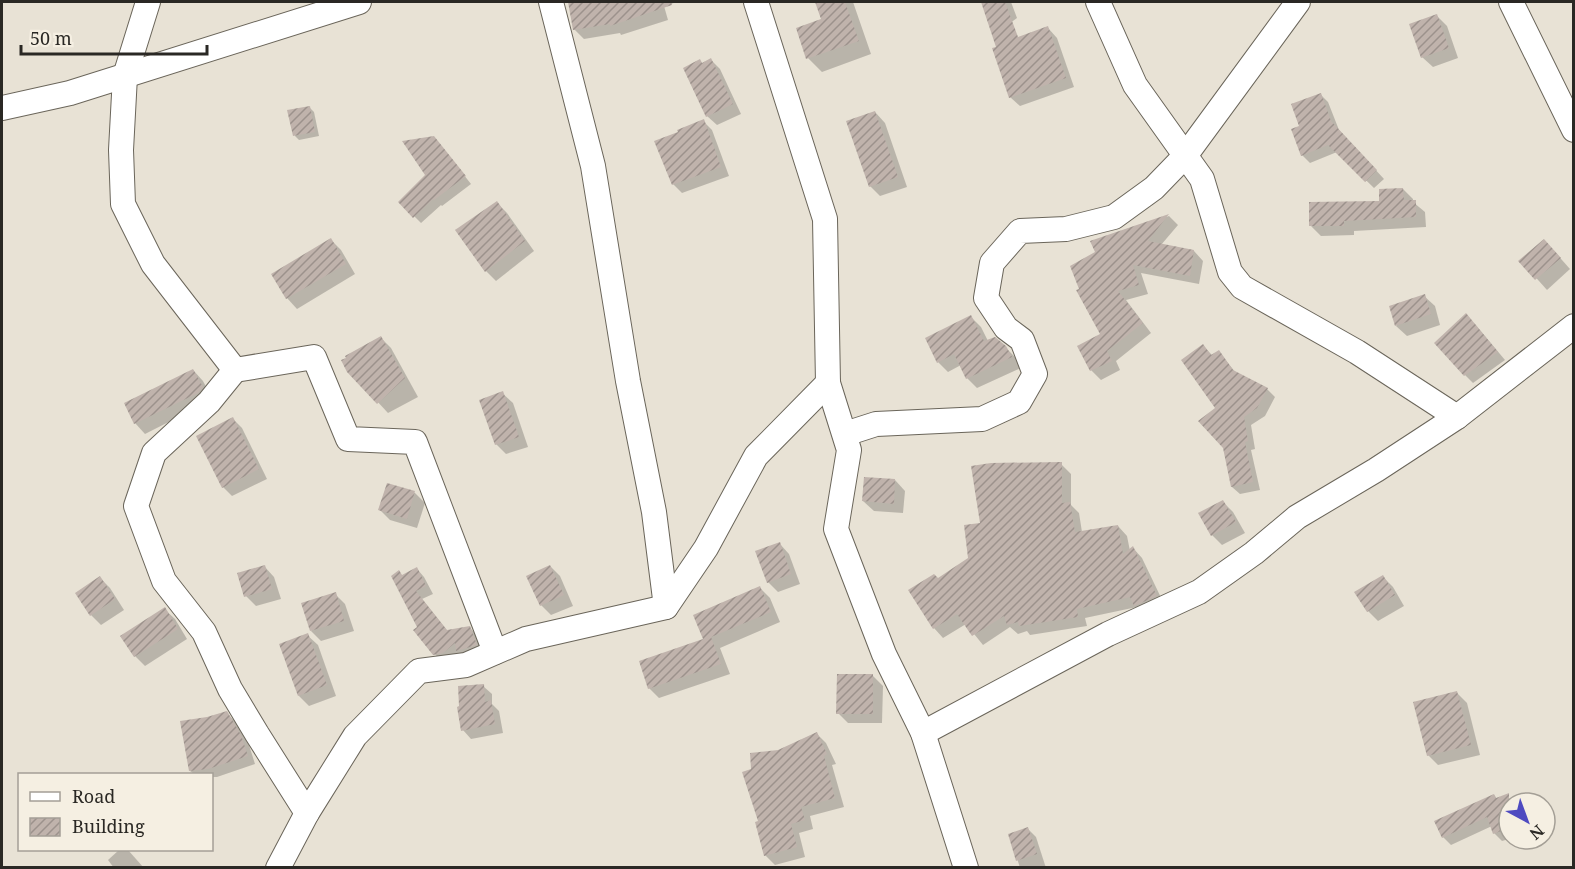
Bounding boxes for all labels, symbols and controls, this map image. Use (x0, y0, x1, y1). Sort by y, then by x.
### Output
scale bar (21, 18, 207, 56)
text: 50 m (30, 26, 72, 50)
legend (18, 773, 213, 851)
text: Road (72, 784, 115, 808)
north arrow (1497, 791, 1557, 851)
text: Building (72, 814, 145, 838)
text: N (1525, 820, 1549, 845)

